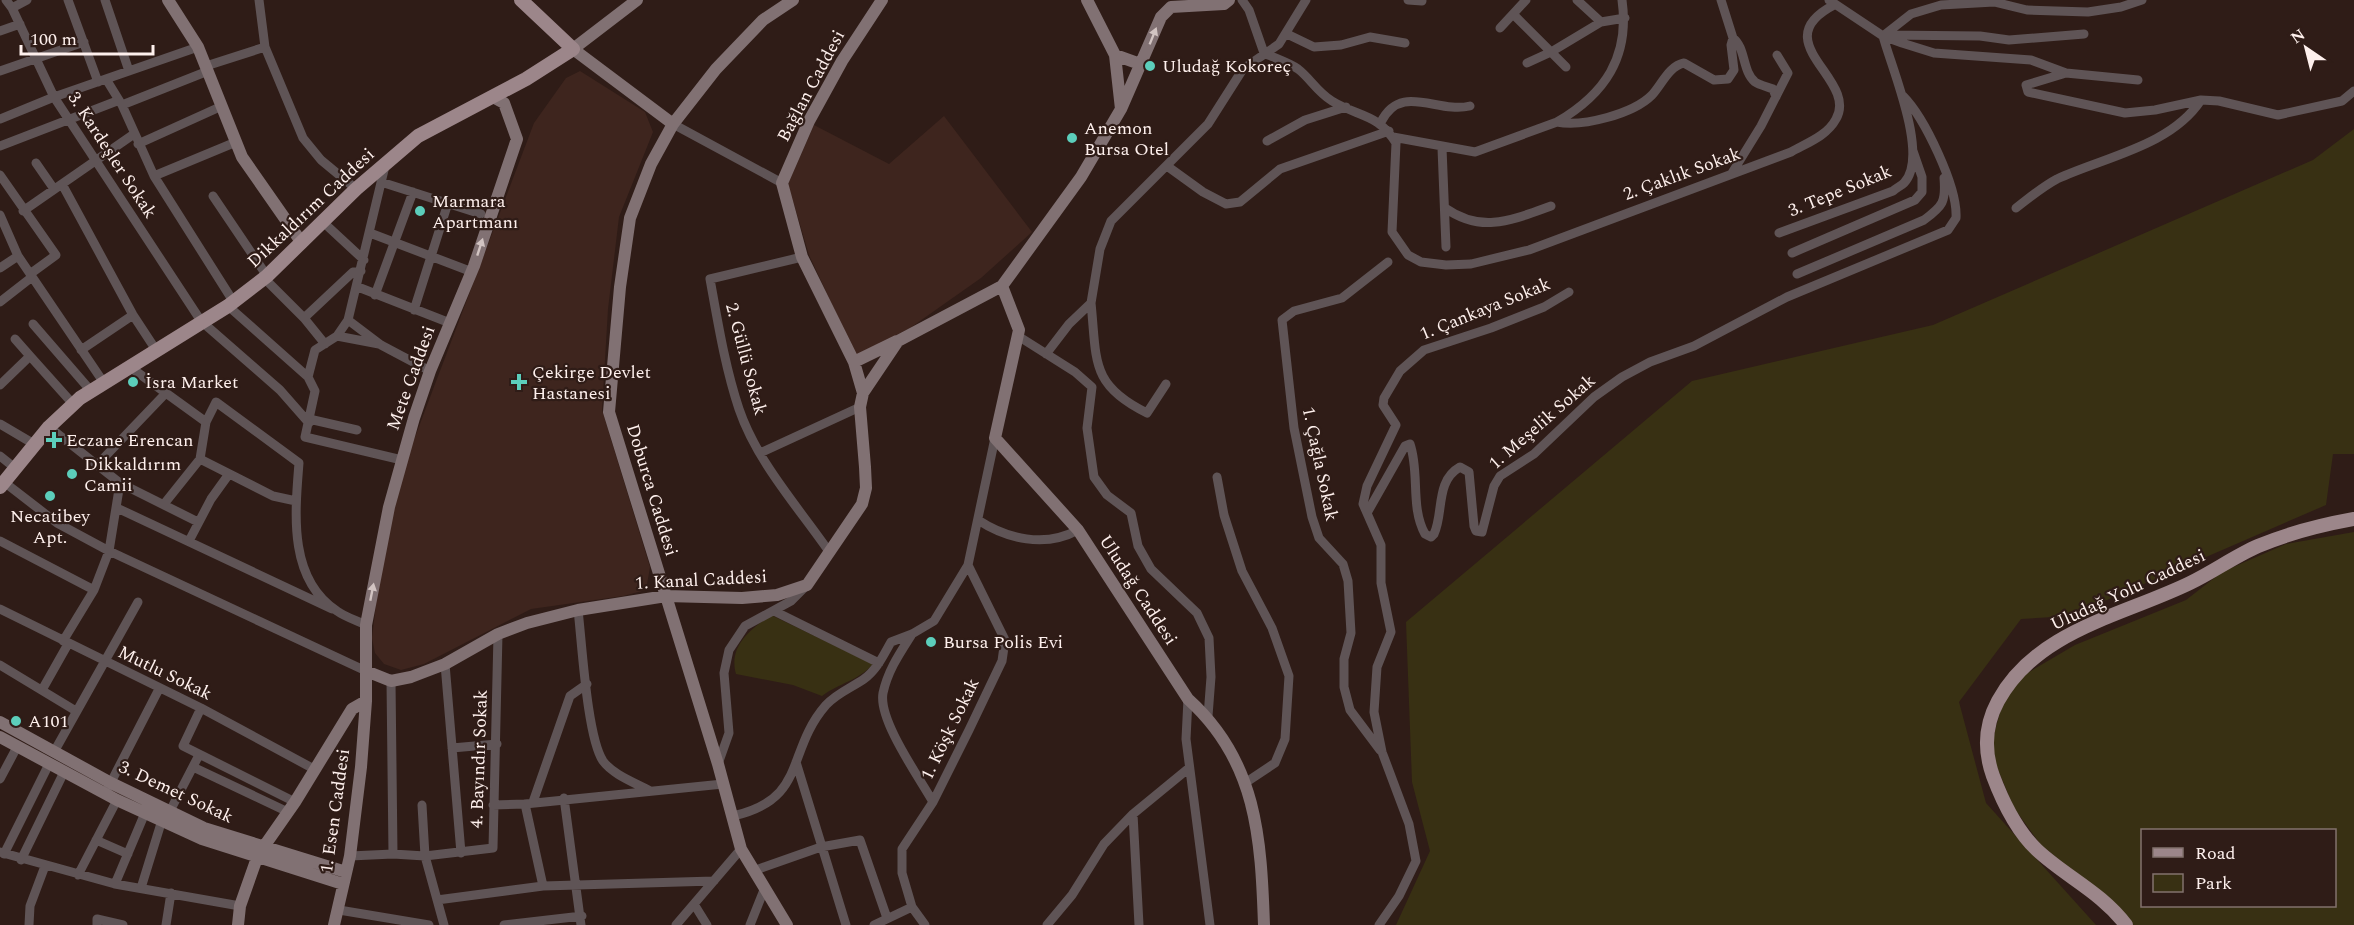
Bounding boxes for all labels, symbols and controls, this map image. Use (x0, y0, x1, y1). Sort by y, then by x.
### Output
scale bar (21, 18, 153, 56)
north arrow (2276, 18, 2336, 78)
text: N (2286, 23, 2310, 50)
street label: Bağlan Caddesi (770, 25, 852, 147)
text: 100 m (30, 26, 77, 53)
one-way arrow (1148, 27, 1158, 45)
place label: Uludağ Kokoreç (1162, 53, 1291, 80)
marker: Uludağ Kokoreç (1143, 59, 1157, 73)
street label: 3. Kardeşler Sokak (61, 86, 163, 224)
place label: Anemon Bursa Otel (1084, 115, 1169, 163)
marker: Anemon Bursa Otel (1065, 131, 1079, 145)
street label: 2. Çaklık Sokak (1619, 140, 1745, 208)
street label: Dikkaldırım Caddesi (241, 142, 381, 274)
street label: 3. Tepe Sokak (1784, 158, 1896, 224)
place label: Marmara Apartmanı (432, 188, 519, 236)
marker: Marmara Apartmanı (413, 204, 427, 218)
one-way arrow (476, 238, 485, 256)
street label: 1. Çankaya Sokak (1416, 270, 1554, 348)
street label: 2. Güllü Sokak (718, 300, 774, 418)
street label: Mete Caddesi (380, 322, 442, 434)
place label: Çekirge Devlet Hastanesi (532, 359, 651, 407)
street label: 1. Meşelik Sokak (1483, 368, 1601, 476)
place label: İsra Market (145, 369, 238, 396)
marker: Çekirge Devlet Hastanesi (510, 373, 528, 391)
marker: İsra Market (126, 375, 140, 389)
street label: 1. Çağla Sokak (1295, 404, 1345, 524)
street label: Doburca Caddesi (619, 421, 685, 559)
place label: Eczane Erencan (66, 427, 194, 454)
marker: Eczane Erencan (47, 433, 61, 447)
place label: Dikkaldırım Camii (84, 451, 181, 499)
marker: Dikkaldırım Camii (65, 467, 79, 481)
marker: Necatibey Apt. (43, 489, 57, 503)
place label: Necatibey Apt. (10, 503, 91, 551)
street label: Uludağ Caddesi (1092, 529, 1184, 651)
street label: Uludağ Yolu Caddesi (2046, 542, 2210, 638)
street label: 1. Kanal Caddesi (634, 563, 768, 597)
one-way arrow (368, 582, 377, 601)
place label: Bursa Polis Evi (943, 629, 1063, 656)
marker: Bursa Polis Evi (924, 635, 938, 649)
street label: Mutlu Sokak (113, 639, 217, 707)
street label: 1. Köşk Sokak (914, 673, 986, 785)
street label: 4. Bayındır Sokak (463, 689, 495, 829)
place label: A101 (28, 708, 69, 735)
marker: A101 (9, 714, 23, 728)
street label: 1. Esen Caddesi (313, 747, 357, 875)
street label: 3. Demet Sokak (114, 754, 238, 830)
legend (2141, 829, 2336, 907)
text: Road (2195, 840, 2236, 867)
text: Park (2195, 870, 2232, 897)

